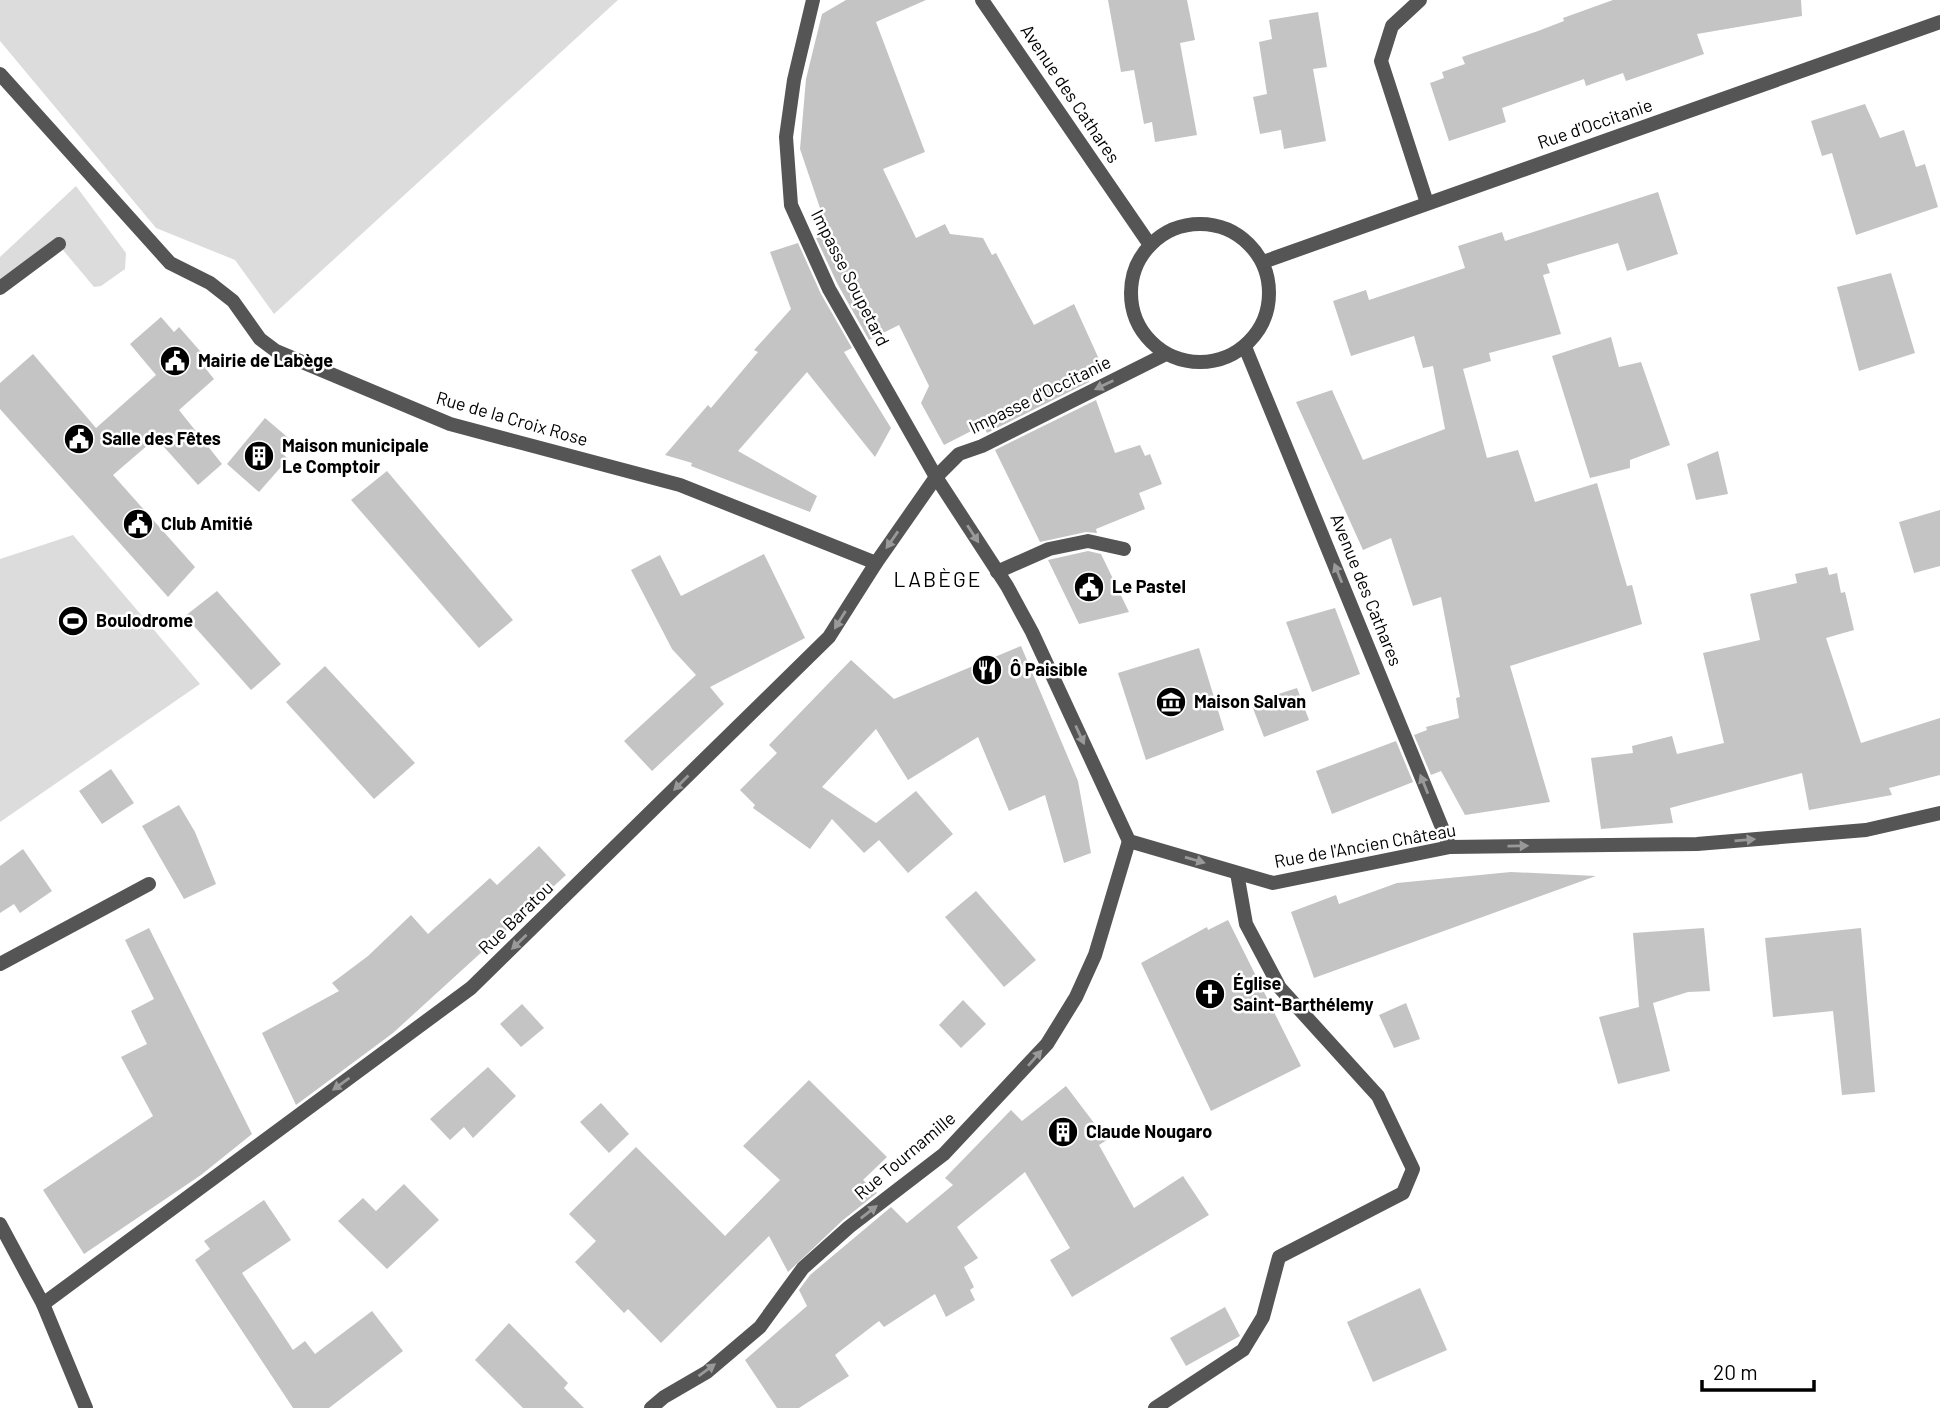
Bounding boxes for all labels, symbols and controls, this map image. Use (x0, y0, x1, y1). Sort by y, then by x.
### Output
street label: Avenue des Cathares (1016, 20, 1125, 167)
street label: Rue d'Occitanie (1534, 93, 1655, 153)
street label: Impasse Soupetard (807, 206, 895, 349)
public building icon: Mairie de Labège (158, 344, 192, 378)
place label: Mairie de Labège (198, 349, 333, 371)
street label: Impasse d'Occitanie (965, 350, 1114, 438)
one-way arrow (1094, 378, 1114, 390)
street label: Rue de la Croix Rose (434, 386, 591, 450)
public building icon: Salle des Fêtes (62, 422, 96, 456)
place label: Salle des Fêtes (102, 427, 221, 449)
place label: Maison municipale Le Comptoir (282, 434, 429, 477)
building icon: Maison municipale Le Comptoir (242, 439, 276, 473)
public building icon: Club Amitié (121, 507, 155, 541)
street label: Avenue des Cathares (1326, 510, 1408, 669)
place label: Club Amitié (161, 512, 253, 534)
one-way arrow (967, 524, 980, 544)
one-way arrow (885, 531, 899, 549)
one-way arrow (1333, 563, 1344, 584)
district label: LABÈGE (893, 566, 983, 591)
public building icon: Le Pastel (1072, 570, 1106, 604)
place label: Le Pastel (1112, 575, 1186, 597)
sports icon: Boulodrome (56, 604, 90, 638)
place label: Boulodrome (96, 609, 193, 631)
one-way arrow (833, 611, 846, 630)
restaurant icon: Ô Paisible (970, 653, 1004, 687)
place label: Ô Paisible (1010, 658, 1088, 680)
museum icon: Maison Salvan (1154, 685, 1188, 719)
place label: Maison Salvan (1194, 690, 1306, 712)
one-way arrow (1074, 725, 1086, 745)
one-way arrow (1419, 773, 1430, 794)
one-way arrow (673, 774, 690, 790)
street label: Rue de l'Ancien Château (1272, 818, 1457, 872)
one-way arrow (1735, 834, 1757, 845)
one-way arrow (1507, 840, 1529, 852)
one-way arrow (1185, 856, 1206, 866)
street label: Rue Baratou (473, 876, 557, 958)
one-way arrow (510, 934, 527, 951)
place label: Église Saint-Barthélemy (1233, 972, 1374, 1015)
church icon: Église Saint-Barthélemy (1193, 977, 1227, 1011)
one-way arrow (1027, 1049, 1043, 1067)
one-way arrow (332, 1077, 351, 1091)
street label: Rue Tournamille (849, 1107, 959, 1204)
building icon: Claude Nougaro (1046, 1115, 1080, 1149)
place label: Claude Nougaro (1086, 1120, 1212, 1142)
one-way arrow (859, 1205, 877, 1220)
scale bar (1702, 1348, 1814, 1392)
text: 20 m (1713, 1359, 1758, 1384)
one-way arrow (698, 1363, 717, 1377)

